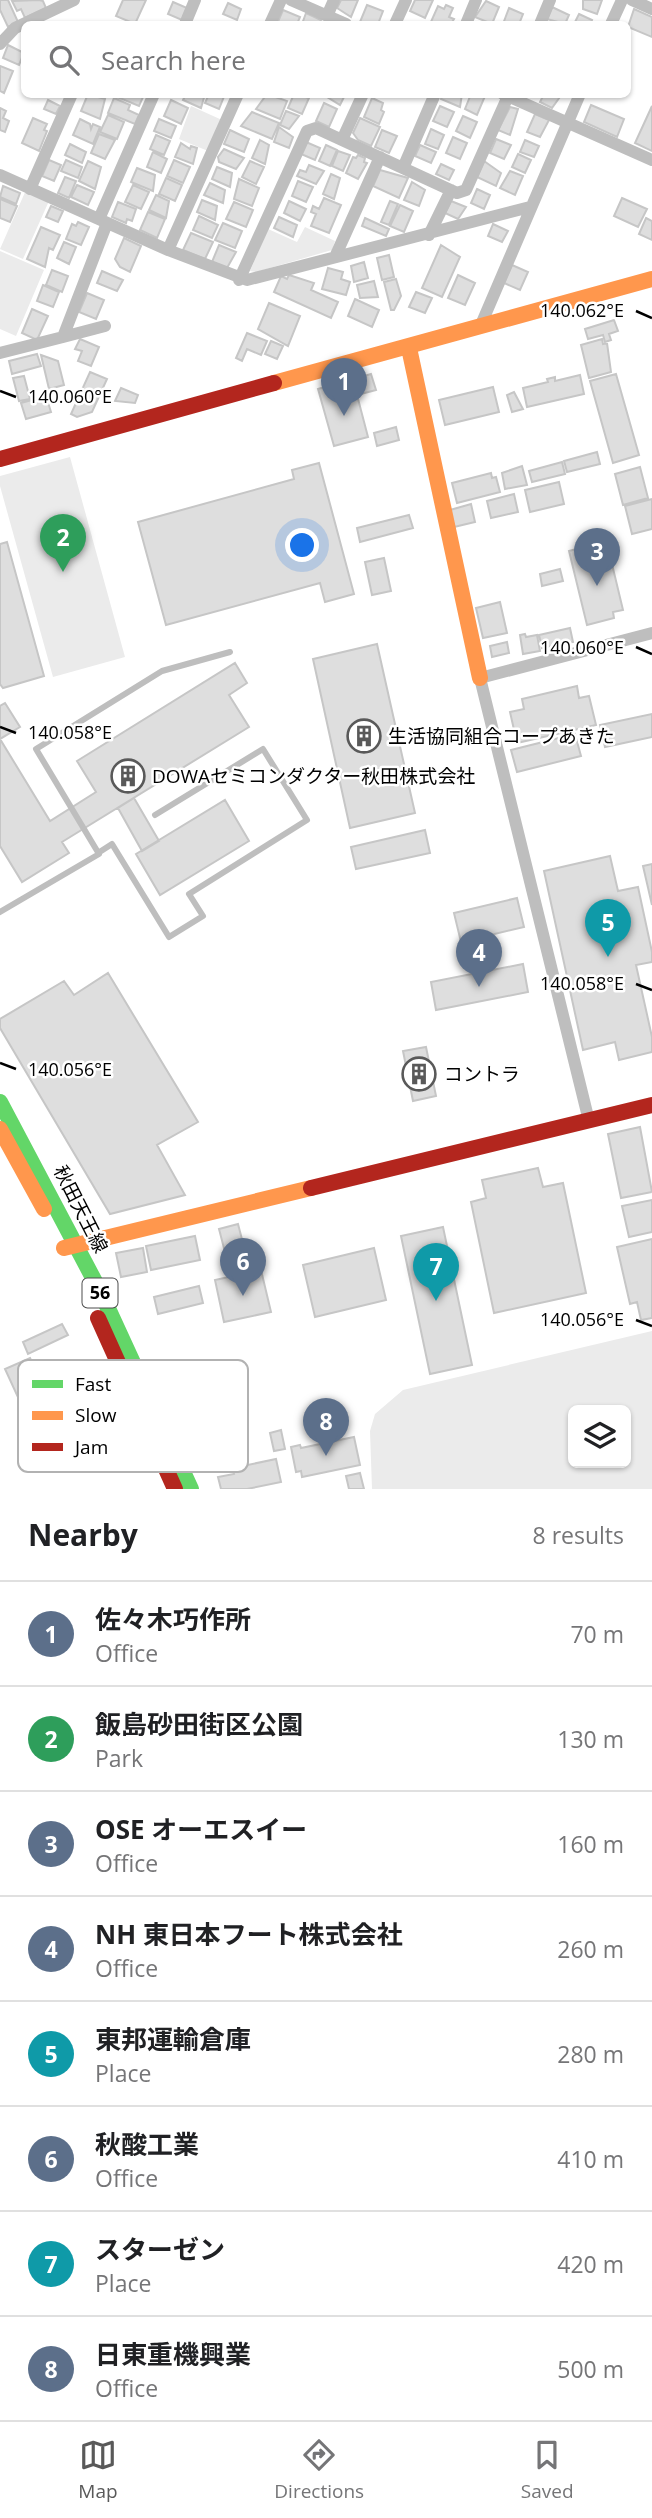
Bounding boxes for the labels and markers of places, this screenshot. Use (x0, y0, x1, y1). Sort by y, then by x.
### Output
pin: 1 (321, 358, 367, 416)
pin: 2 (40, 514, 86, 572)
pin: 3 (574, 528, 620, 586)
building icon: 生活協同組合コープあきた (345, 717, 383, 755)
place label: 生活協同組合コープあきた (388, 723, 615, 749)
building icon: DOWAセミコンダクター秋田株式会社 (109, 757, 147, 795)
place label: DOWAセミコンダクター秋田株式会社 (152, 763, 475, 789)
pin: 5 (585, 899, 631, 957)
pin: 4 (456, 929, 502, 987)
building icon: コントラ (400, 1055, 438, 1093)
place label: コントラ (444, 1061, 520, 1087)
pin: 6 (220, 1238, 266, 1296)
pin: 7 (413, 1243, 459, 1301)
pin: 8 (303, 1398, 349, 1456)

